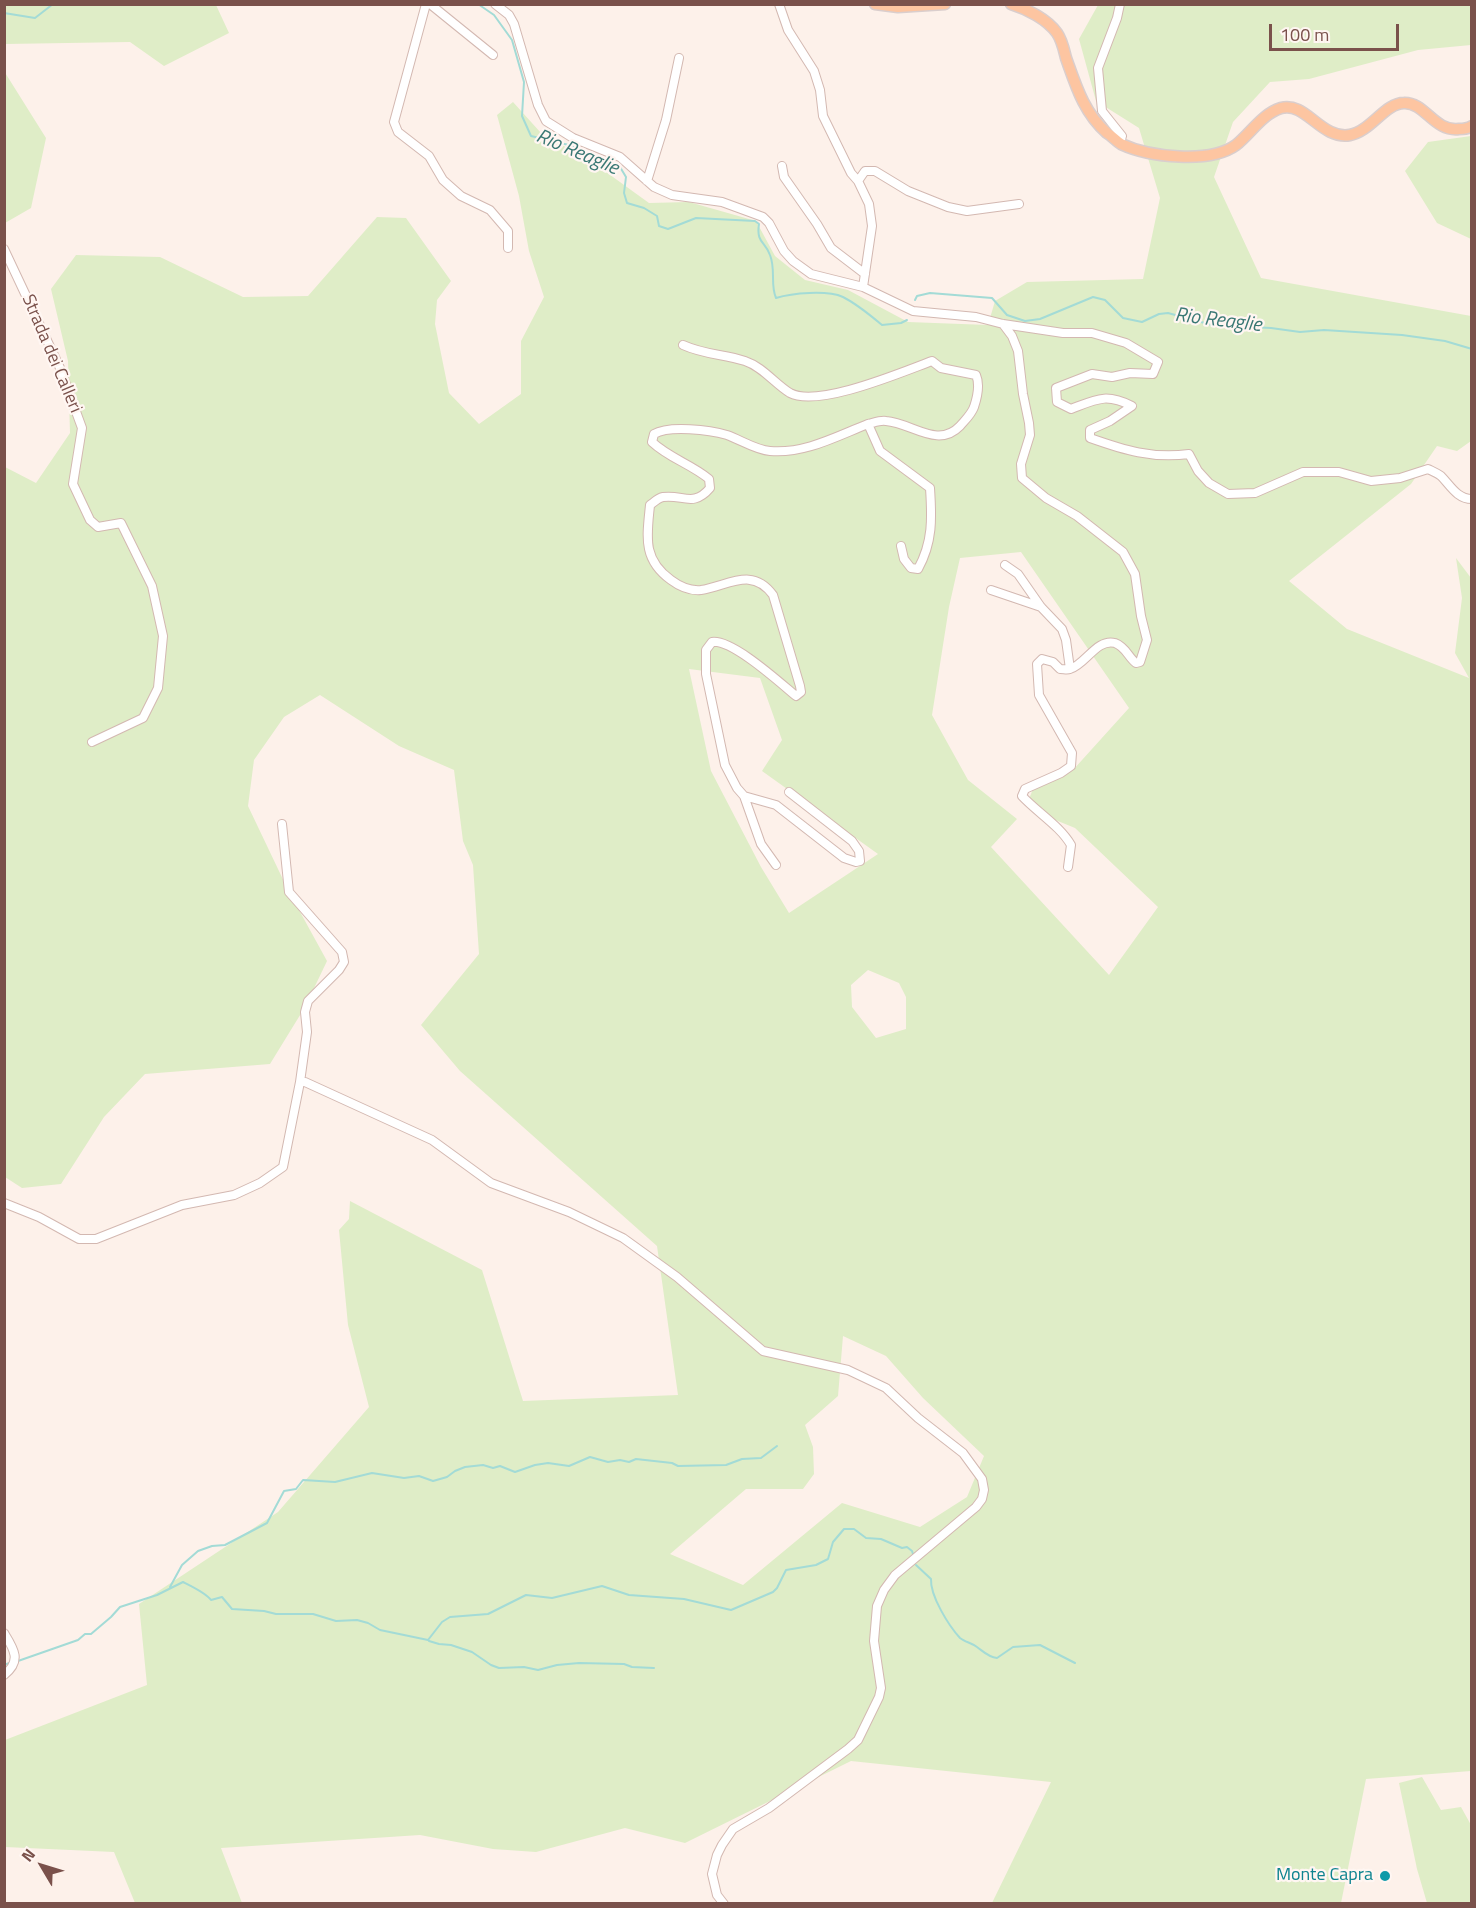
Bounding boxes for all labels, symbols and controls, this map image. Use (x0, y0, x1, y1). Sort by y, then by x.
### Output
scale bar (1272, 12, 1402, 50)
text: 100 m (1280, 21, 1329, 48)
water label: Rio Reaglie (532, 125, 622, 181)
street label: Strada dei Calleri (16, 292, 86, 416)
water label: Rio Reaglie (1173, 304, 1263, 338)
north arrow (12, 1836, 72, 1896)
text: N (15, 1843, 41, 1867)
place label: Monte Capra (1276, 1865, 1373, 1887)
marker: Monte Capra (1378, 1869, 1392, 1883)

